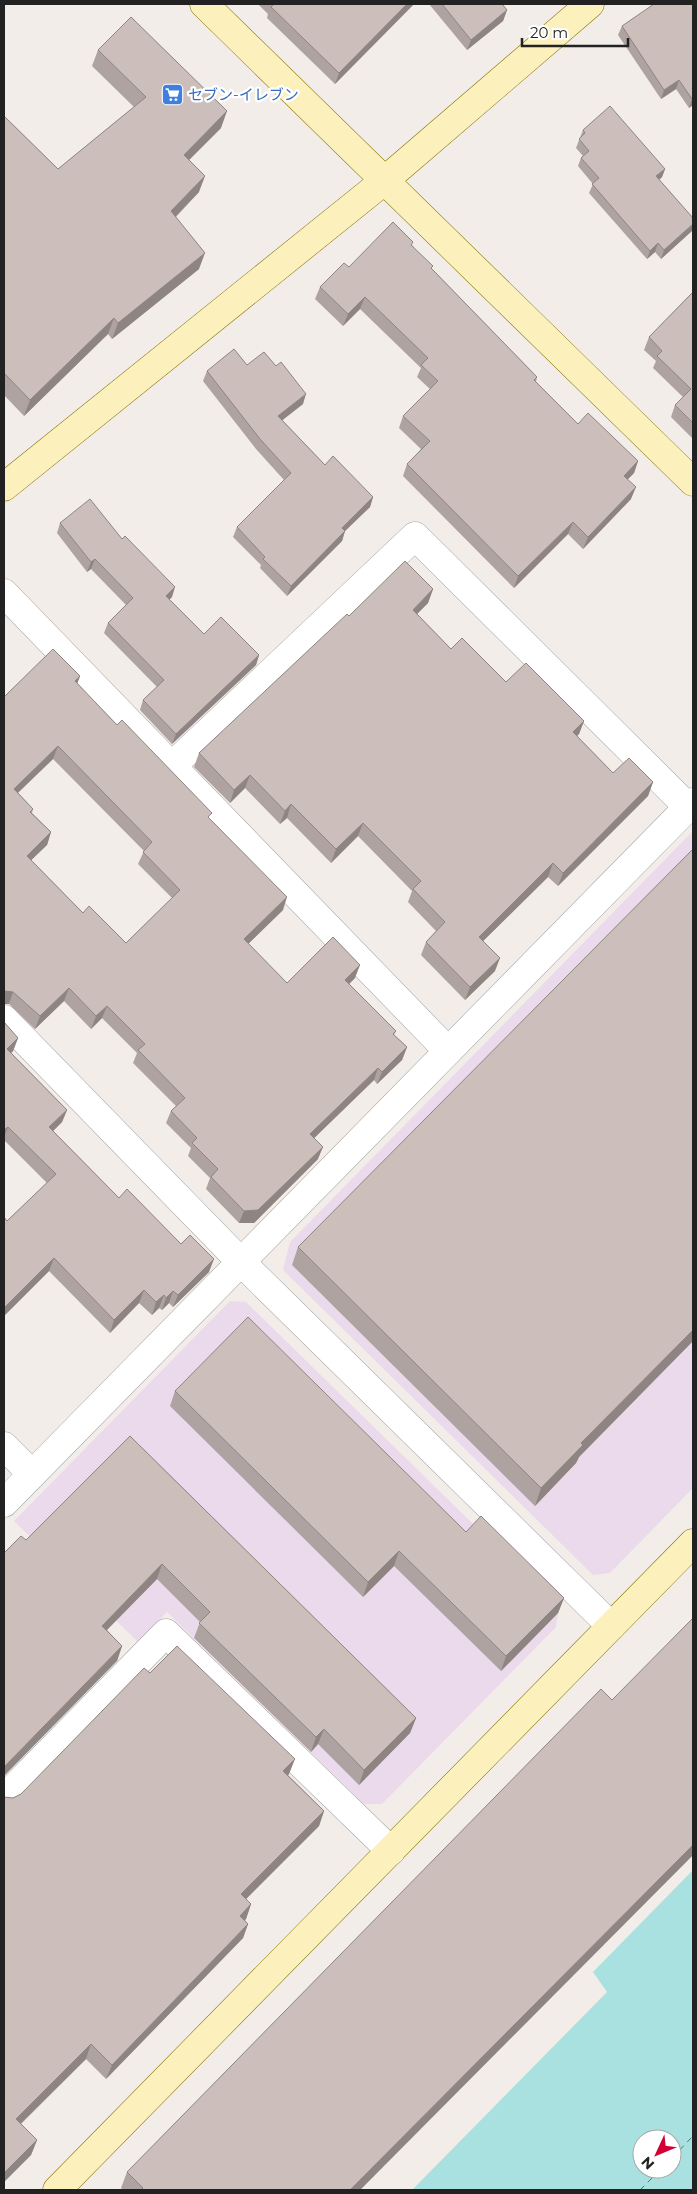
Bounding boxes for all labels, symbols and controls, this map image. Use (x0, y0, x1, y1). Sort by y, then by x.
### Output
scale bar (522, 15, 628, 47)
text: 20 m (530, 23, 568, 42)
supermarket icon: セブン-イレブン (160, 83, 184, 107)
place label: セブン-イレブン (188, 85, 299, 104)
north arrow (632, 2129, 682, 2179)
text: N (637, 2153, 658, 2173)

